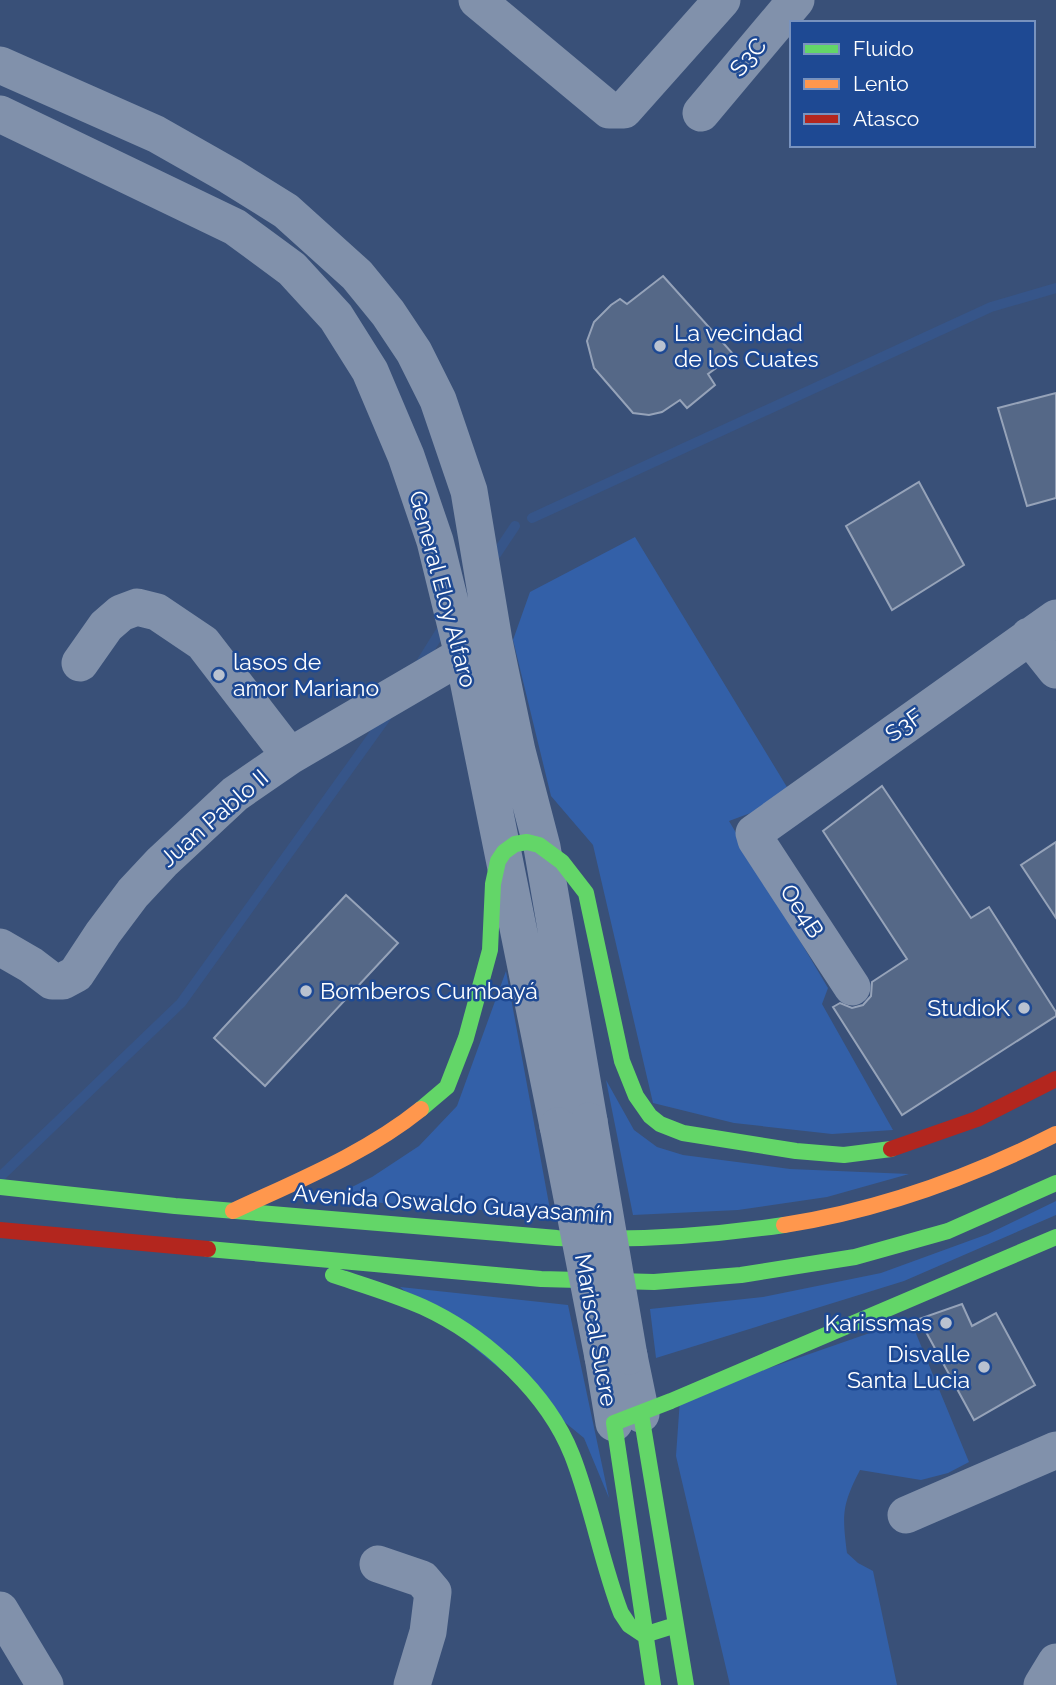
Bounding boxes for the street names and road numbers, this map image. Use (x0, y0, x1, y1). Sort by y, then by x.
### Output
street label: S3C (724, 32, 772, 81)
street label: General Eloy Alfaro (404, 488, 483, 690)
street label: S3F (880, 702, 928, 747)
street label: Juan Pablo II (154, 763, 273, 872)
street label: Oe4B (775, 879, 830, 943)
street label: Avenida Oswaldo Guayasamín (292, 1179, 614, 1228)
street label: Mariscal Sucre (570, 1251, 623, 1408)

